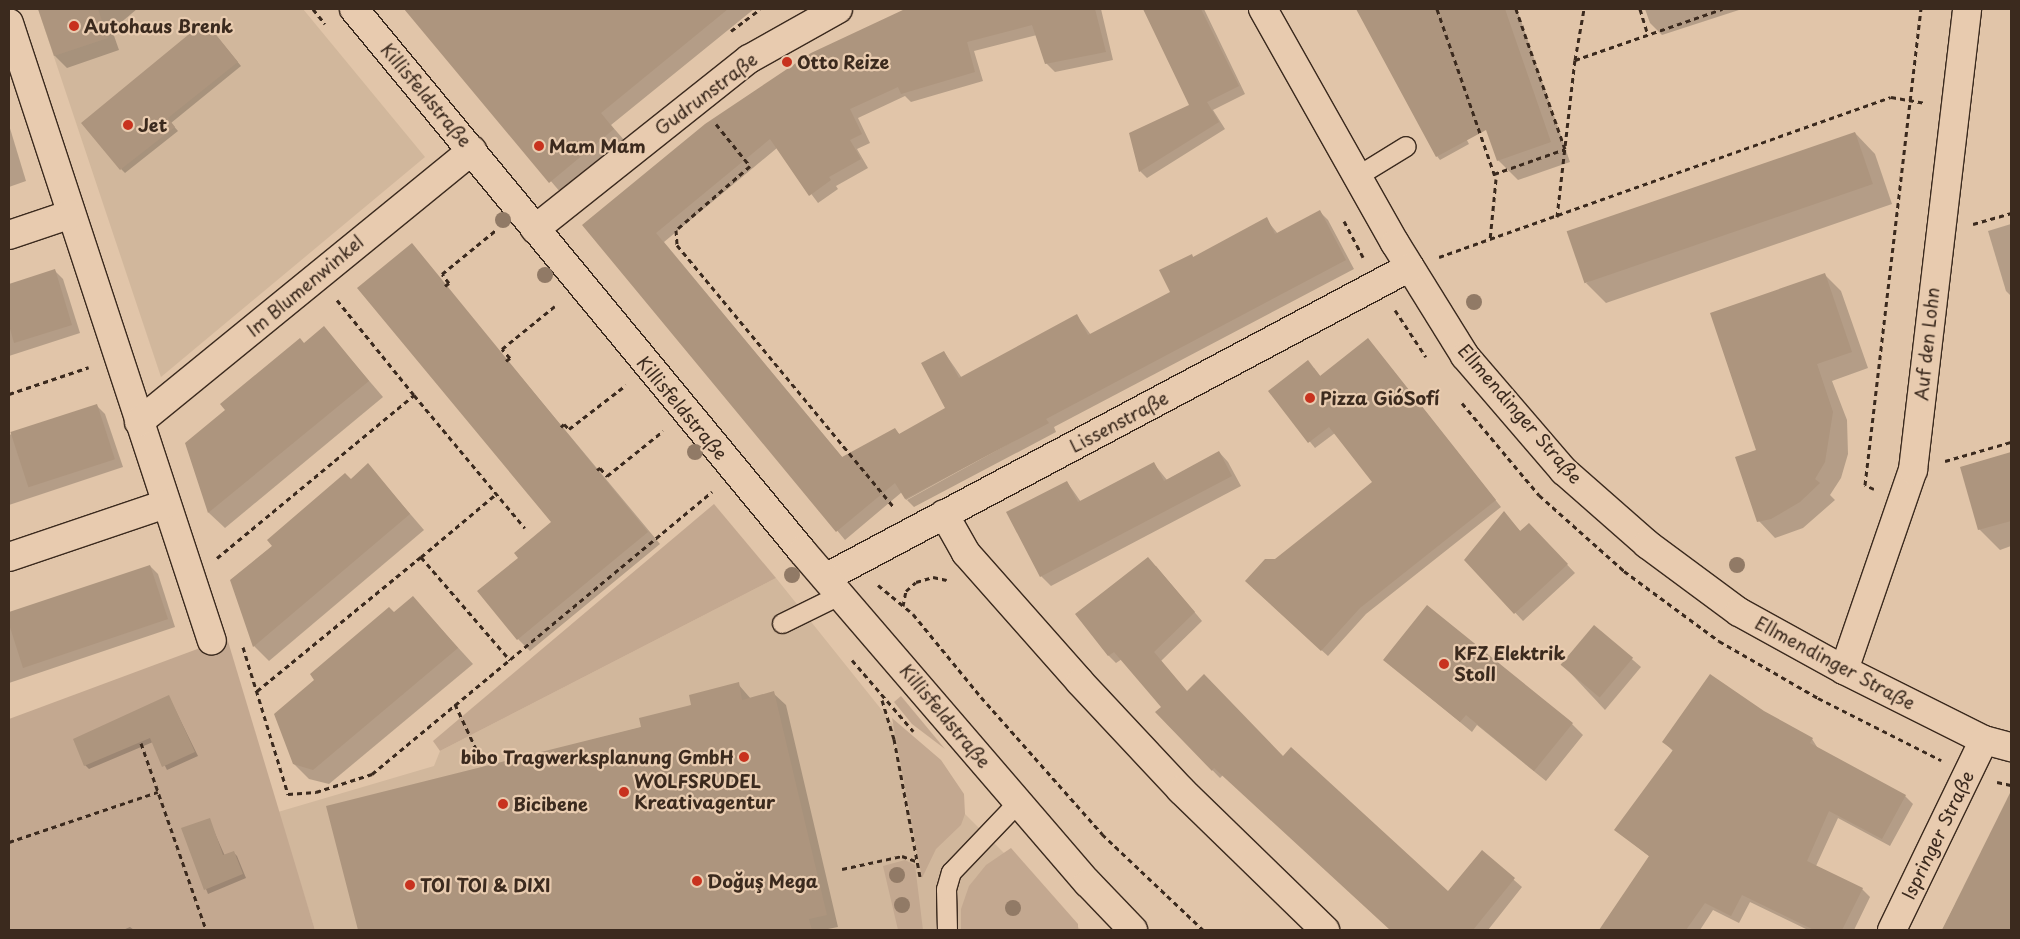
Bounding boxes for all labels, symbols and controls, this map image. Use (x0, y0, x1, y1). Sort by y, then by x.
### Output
place label: Autohaus Brenk (84, 15, 232, 37)
marker: Autohaus Brenk (68, 20, 80, 32)
street label: Killisfeldstraße (376, 39, 476, 151)
street label: Gudrunstraße (651, 48, 761, 140)
place label: Otto Reize (797, 51, 890, 73)
marker: Otto Reize (781, 56, 793, 68)
place label: Jet (138, 114, 167, 136)
marker: Jet (122, 119, 134, 131)
place label: Mam Mam (549, 135, 646, 157)
marker: Mam Mam (533, 140, 545, 152)
street label: Im Blumenwinkel (242, 231, 368, 341)
street label: Auf den Lohn (1910, 286, 1944, 402)
street label: Ellmendinger Straße (1453, 340, 1587, 488)
street label: Killisfeldstraße (632, 352, 732, 464)
street label: Lissenstraße (1066, 387, 1172, 457)
place label: Pizza GióSofí (1320, 387, 1441, 409)
marker: Pizza GióSofí (1304, 392, 1316, 404)
street label: Ellmendinger Straße (1751, 612, 1919, 714)
place label: KFZ Elektrik Stoll (1454, 643, 1566, 686)
marker: KFZ Elektrik Stoll (1438, 658, 1450, 670)
street label: Killisfeldstraße (895, 660, 995, 772)
place label: bibo Tragwerksplanung GmbH (460, 746, 734, 768)
marker: bibo Tragwerksplanung GmbH (738, 751, 750, 763)
street label: Ispringer Straße (1897, 767, 1979, 903)
place label: WOLFSRUDEL Kreativagentur (634, 771, 775, 814)
marker: WOLFSRUDEL Kreativagentur (618, 786, 630, 798)
place label: Bicibene (513, 793, 588, 815)
marker: Bicibene (497, 798, 509, 810)
place label: Doğuş Mega (707, 870, 819, 892)
place label: TOI TOI & DIXI (420, 874, 553, 896)
marker: Doğuş Mega (691, 875, 703, 887)
marker: TOI TOI & DIXI (404, 879, 416, 891)

